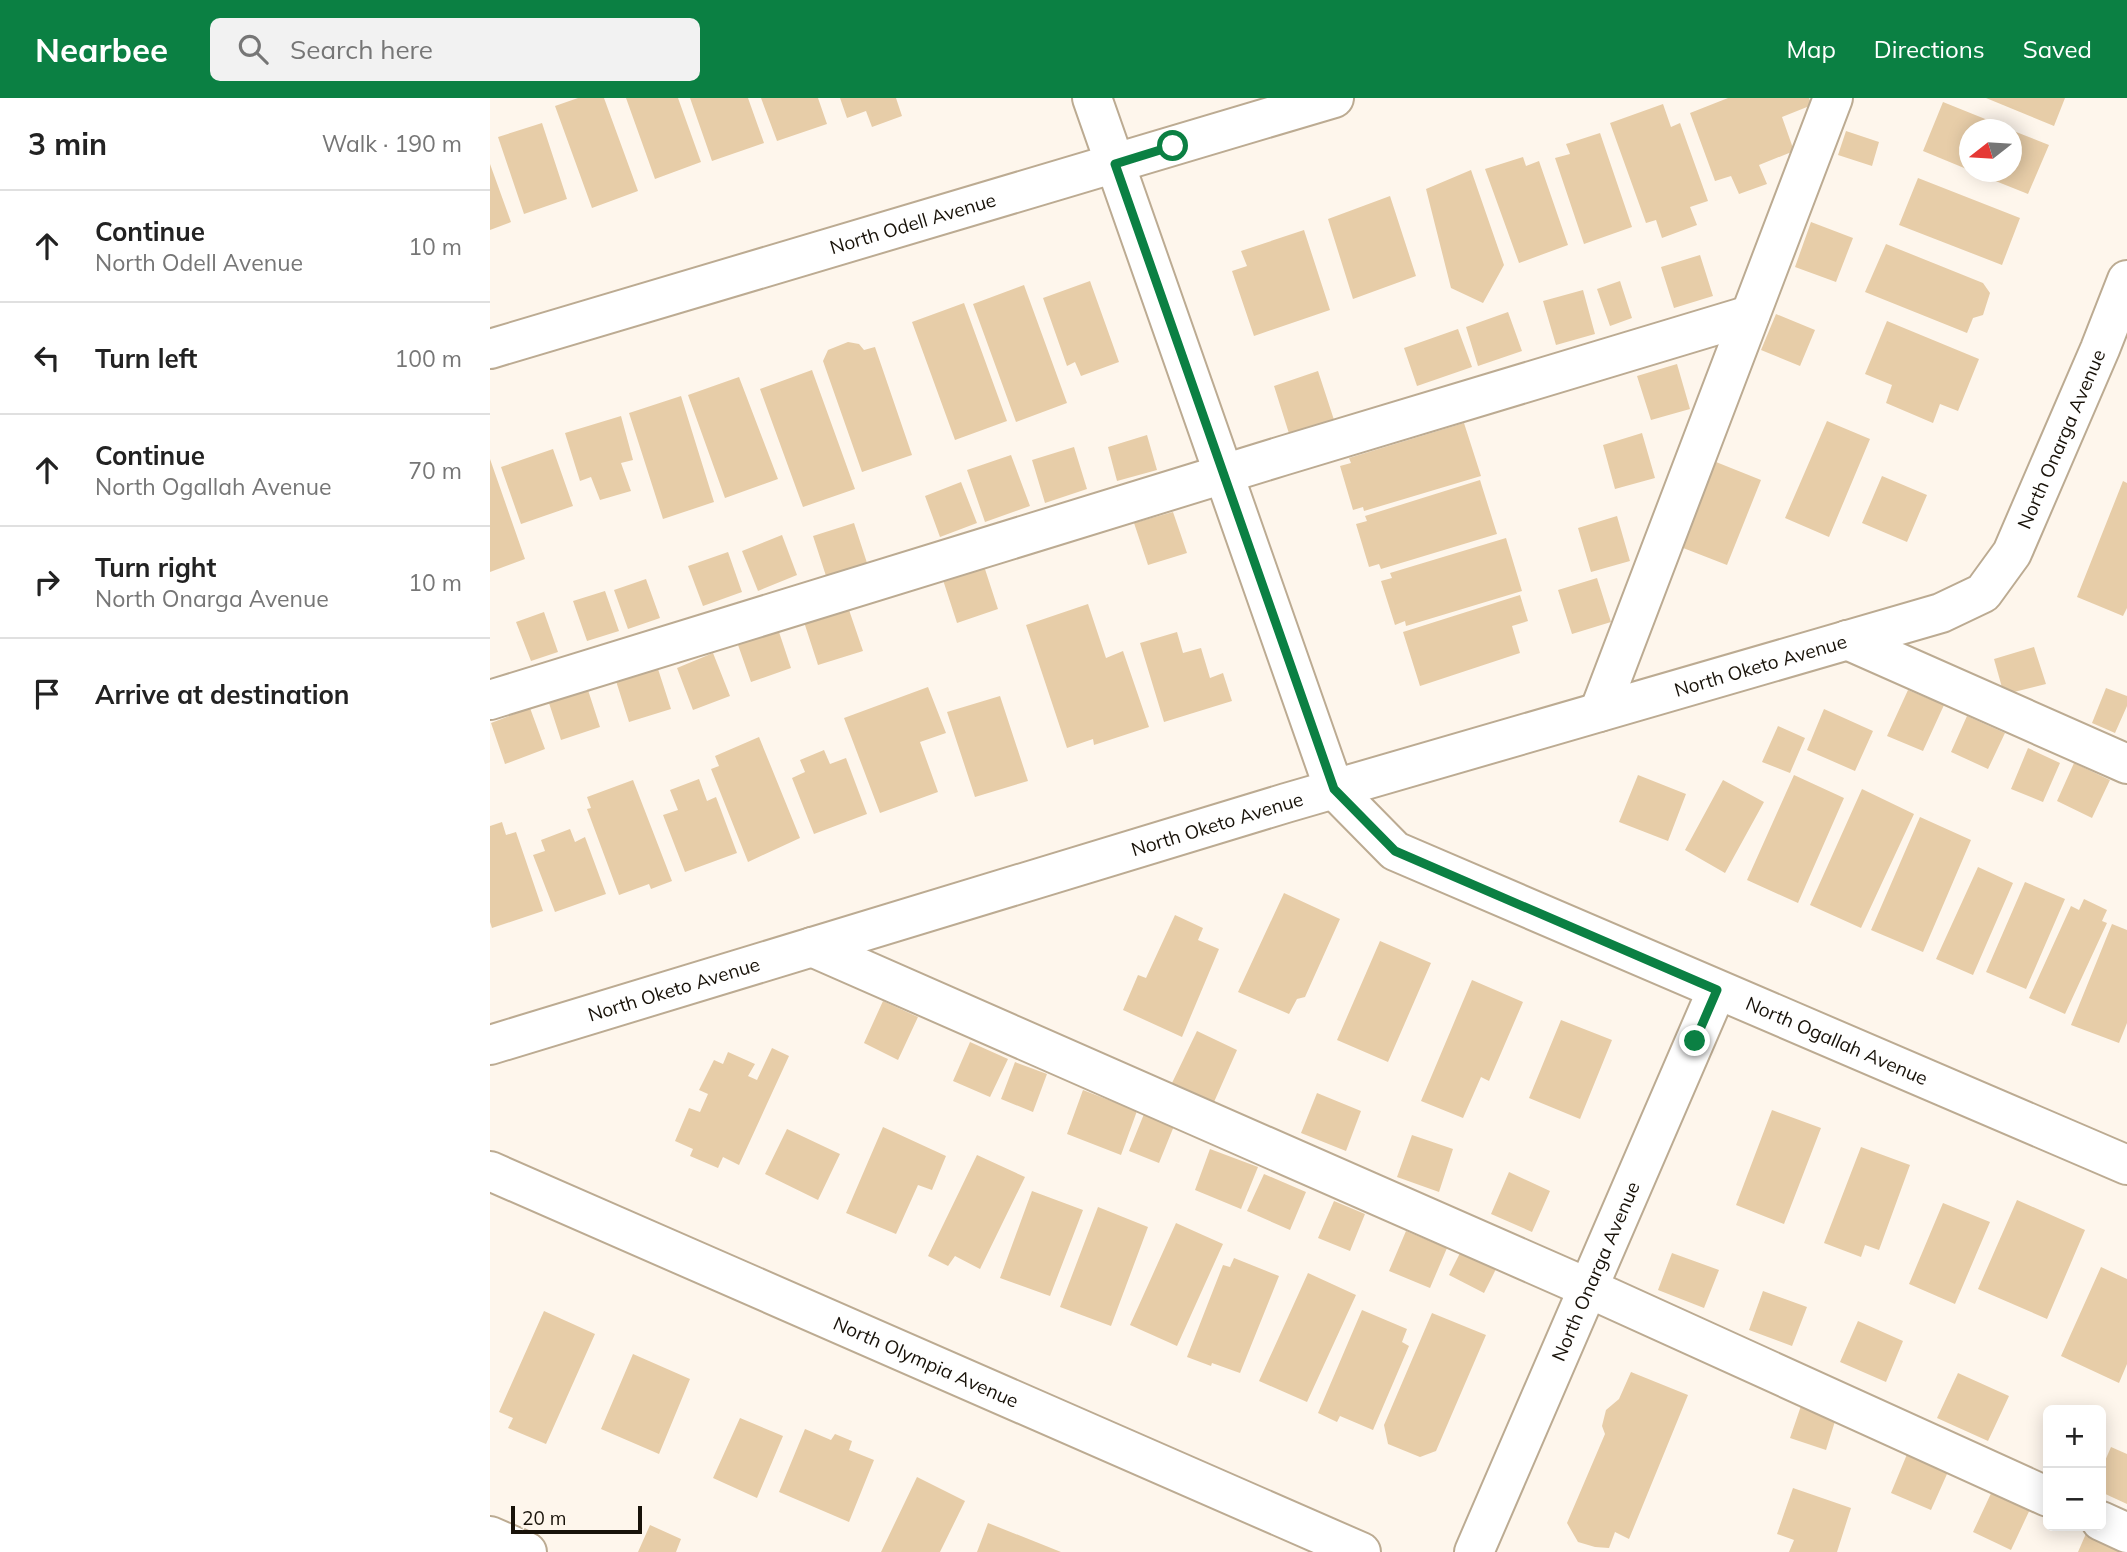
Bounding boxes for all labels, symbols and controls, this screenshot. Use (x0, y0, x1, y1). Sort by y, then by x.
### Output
search box (210, 18, 700, 81)
text: Nearbee (35, 29, 168, 70)
icon: search (234, 30, 272, 68)
text: Search here (290, 33, 433, 66)
text: Map (1786, 34, 1836, 64)
text: Directions (1874, 34, 1985, 64)
text: Saved (2023, 34, 2092, 64)
north arrow (1959, 119, 2022, 182)
text: 3 min (28, 125, 107, 163)
text: Walk · 190 m (322, 129, 462, 158)
route start (1157, 130, 1188, 161)
street label: North Odell Avenue (827, 187, 999, 259)
text: Continue (95, 215, 205, 248)
icon: ahead (28, 227, 66, 265)
text: 10 m (408, 232, 462, 261)
text: North Odell Avenue (95, 248, 303, 277)
icon: left (28, 339, 66, 377)
text: Turn left (95, 342, 197, 375)
text: 100 m (394, 344, 462, 373)
street label: North Onarga Avenue (2012, 346, 2110, 533)
text: Continue (95, 439, 205, 472)
icon: ahead (28, 451, 66, 489)
text: 70 m (408, 456, 462, 485)
text: North Ogallah Avenue (95, 472, 332, 501)
text: Turn right (95, 551, 216, 584)
icon: right (28, 563, 66, 601)
text: 10 m (408, 568, 462, 597)
text: North Onarga Avenue (95, 584, 329, 613)
street label: North Oketo Avenue (1671, 629, 1849, 702)
icon: arrive (28, 675, 66, 713)
text: Arrive at destination (95, 678, 350, 711)
street label: North Oketo Avenue (1128, 787, 1306, 861)
street label: North Oketo Avenue (585, 952, 763, 1027)
street label: North Ogallah Avenue (1742, 991, 1932, 1090)
route end (1679, 1025, 1710, 1056)
street label: North Onarga Avenue (1546, 1178, 1645, 1365)
street label: North Olympia Avenue (830, 1311, 1022, 1413)
map controls (2043, 1405, 2106, 1531)
button: + (2043, 1405, 2106, 1468)
button: − (2043, 1468, 2106, 1531)
scale bar (511, 1503, 642, 1535)
text: 20 m (522, 1506, 566, 1530)

